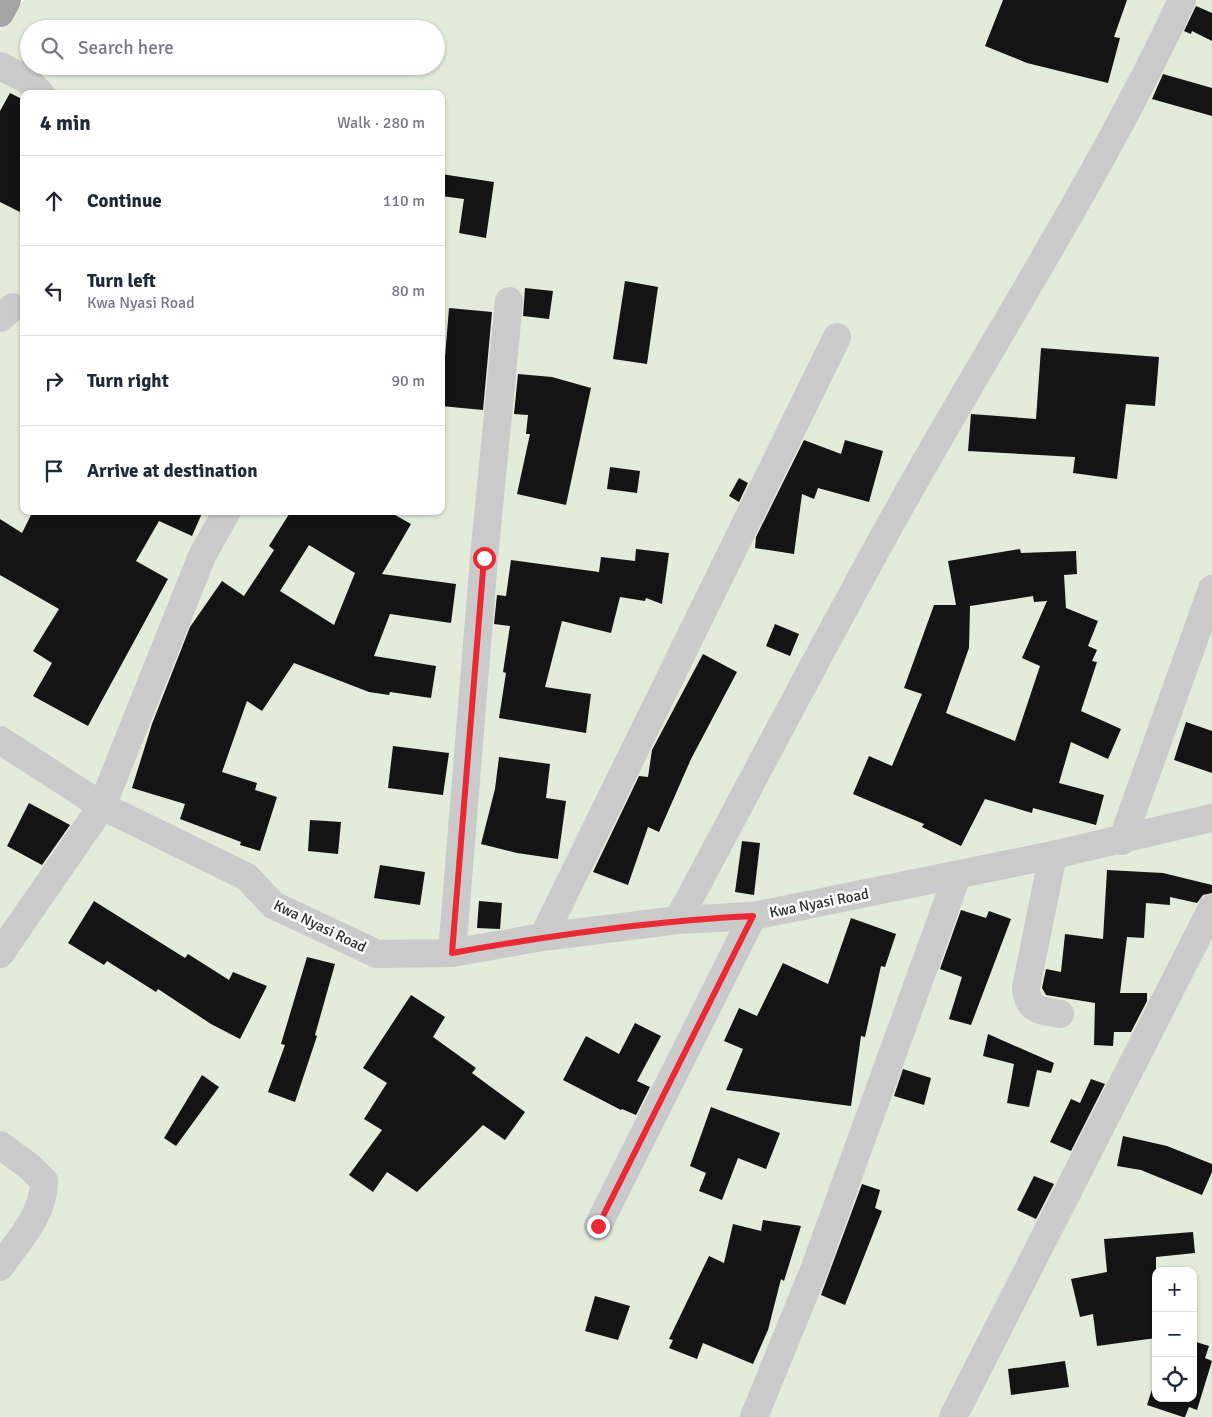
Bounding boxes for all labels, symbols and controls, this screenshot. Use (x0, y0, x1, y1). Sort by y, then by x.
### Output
search box (20, 20, 445, 75)
icon: search (38, 34, 66, 62)
text: Search here (78, 36, 174, 60)
text: 4 min (40, 110, 91, 136)
text: Walk · 280 m (337, 113, 425, 133)
icon: ahead (40, 187, 68, 215)
text: Continue (87, 189, 162, 213)
text: 110 m (383, 191, 425, 211)
text: Turn left (87, 269, 156, 293)
icon: left (40, 277, 68, 305)
text: 80 m (391, 281, 425, 301)
text: Kwa Nyasi Road (87, 293, 195, 313)
icon: right (40, 367, 68, 395)
text: Turn right (87, 369, 169, 393)
text: 90 m (391, 371, 425, 391)
icon: arrive (40, 457, 68, 485)
text: Arrive at destination (87, 459, 258, 483)
route start (473, 547, 496, 570)
street label: Kwa Nyasi Road (768, 885, 870, 921)
street label: Kwa Nyasi Road (271, 896, 369, 956)
route end (587, 1215, 610, 1238)
map controls (1152, 1267, 1197, 1402)
button: + (1152, 1267, 1197, 1312)
button: − (1152, 1312, 1197, 1357)
button: locate (1152, 1357, 1197, 1402)

